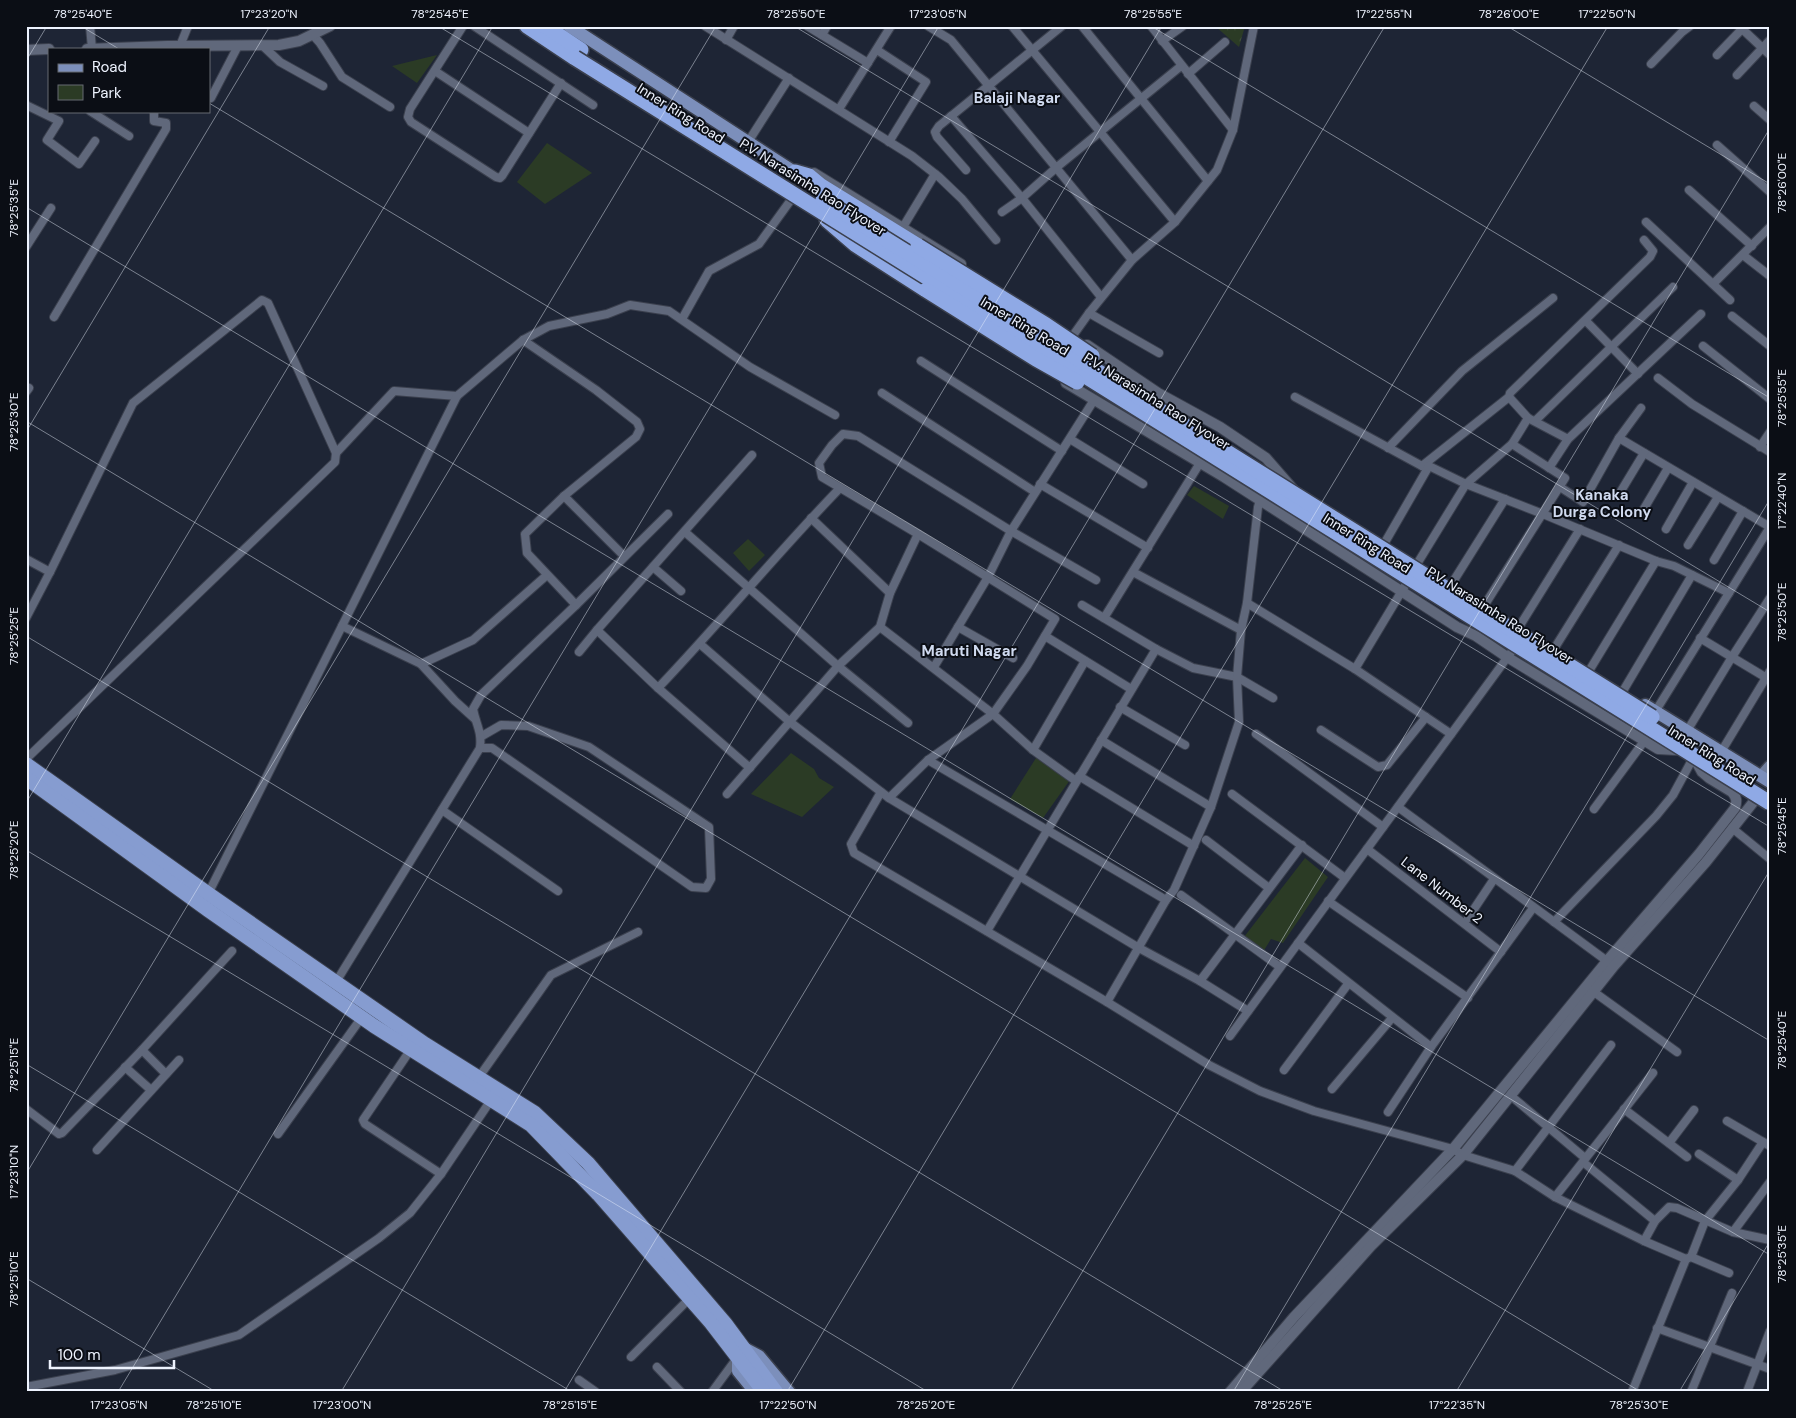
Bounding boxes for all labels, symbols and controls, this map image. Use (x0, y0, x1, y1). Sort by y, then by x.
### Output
text: 78°25'40"E (54, 6, 113, 22)
text: 17°23'20"N (241, 6, 297, 22)
text: 78°25'45"E (411, 6, 469, 22)
text: 78°25'50"E (767, 6, 826, 22)
text: 17°23'05"N (909, 6, 967, 22)
text: 78°25'55"E (1124, 6, 1182, 22)
text: 17°22'55"N (1356, 6, 1412, 22)
text: 78°26'00"E (1479, 6, 1540, 22)
text: 17°22'50"N (1579, 6, 1635, 22)
legend (48, 48, 210, 112)
text: Road (92, 57, 127, 77)
street label: Inner Ring Road (634, 79, 728, 147)
text: Park (92, 83, 122, 103)
district label: Balaji Nagar (974, 88, 1060, 108)
street label: P.V. Narasimha Rao Flyover (736, 134, 890, 240)
text: 78°26'00"E (1774, 152, 1790, 213)
text: 78°25'35"E (6, 179, 22, 237)
street label: Inner Ring Road (977, 293, 1073, 359)
street label: P.V. Narasimha Rao Flyover (1080, 348, 1234, 454)
text: 78°25'55"E (1774, 369, 1790, 427)
text: 78°25'30"E (6, 392, 22, 452)
text: 17°22'40"N (1774, 473, 1790, 529)
district label: Kanaka Durga Colony (1553, 485, 1651, 522)
street label: Inner Ring Road (1320, 509, 1414, 577)
street label: P.V. Narasimha Rao Flyover (1423, 562, 1577, 668)
text: 78°25'50"E (1774, 582, 1790, 642)
text: 78°25'25"E (6, 607, 22, 665)
district label: Maruti Nagar (921, 641, 1017, 661)
street label: Inner Ring Road (1665, 721, 1759, 789)
text: 78°25'45"E (1774, 797, 1790, 855)
text: 78°25'20"E (6, 820, 22, 879)
street label: Lane Number 2 (1398, 853, 1486, 927)
text: 78°25'40"E (1774, 1010, 1790, 1069)
text: 78°25'15"E (6, 1037, 22, 1092)
text: 17°23'10"N (6, 1145, 22, 1199)
text: 78°25'35"E (1774, 1225, 1790, 1283)
text: 78°25'10"E (6, 1251, 22, 1307)
scale bar (50, 1338, 174, 1370)
text: 100 m (58, 1345, 101, 1365)
text: 17°23'05"N (90, 1397, 148, 1413)
text: 78°25'10"E (186, 1397, 242, 1413)
text: 17°23'00"N (313, 1397, 371, 1413)
text: 78°25'15"E (543, 1397, 598, 1413)
text: 17°22'50"N (760, 1397, 816, 1413)
text: 78°25'20"E (897, 1397, 956, 1413)
text: 78°25'25"E (1254, 1397, 1312, 1413)
text: 17°22'35"N (1429, 1397, 1485, 1413)
text: 78°25'30"E (1609, 1397, 1669, 1413)

